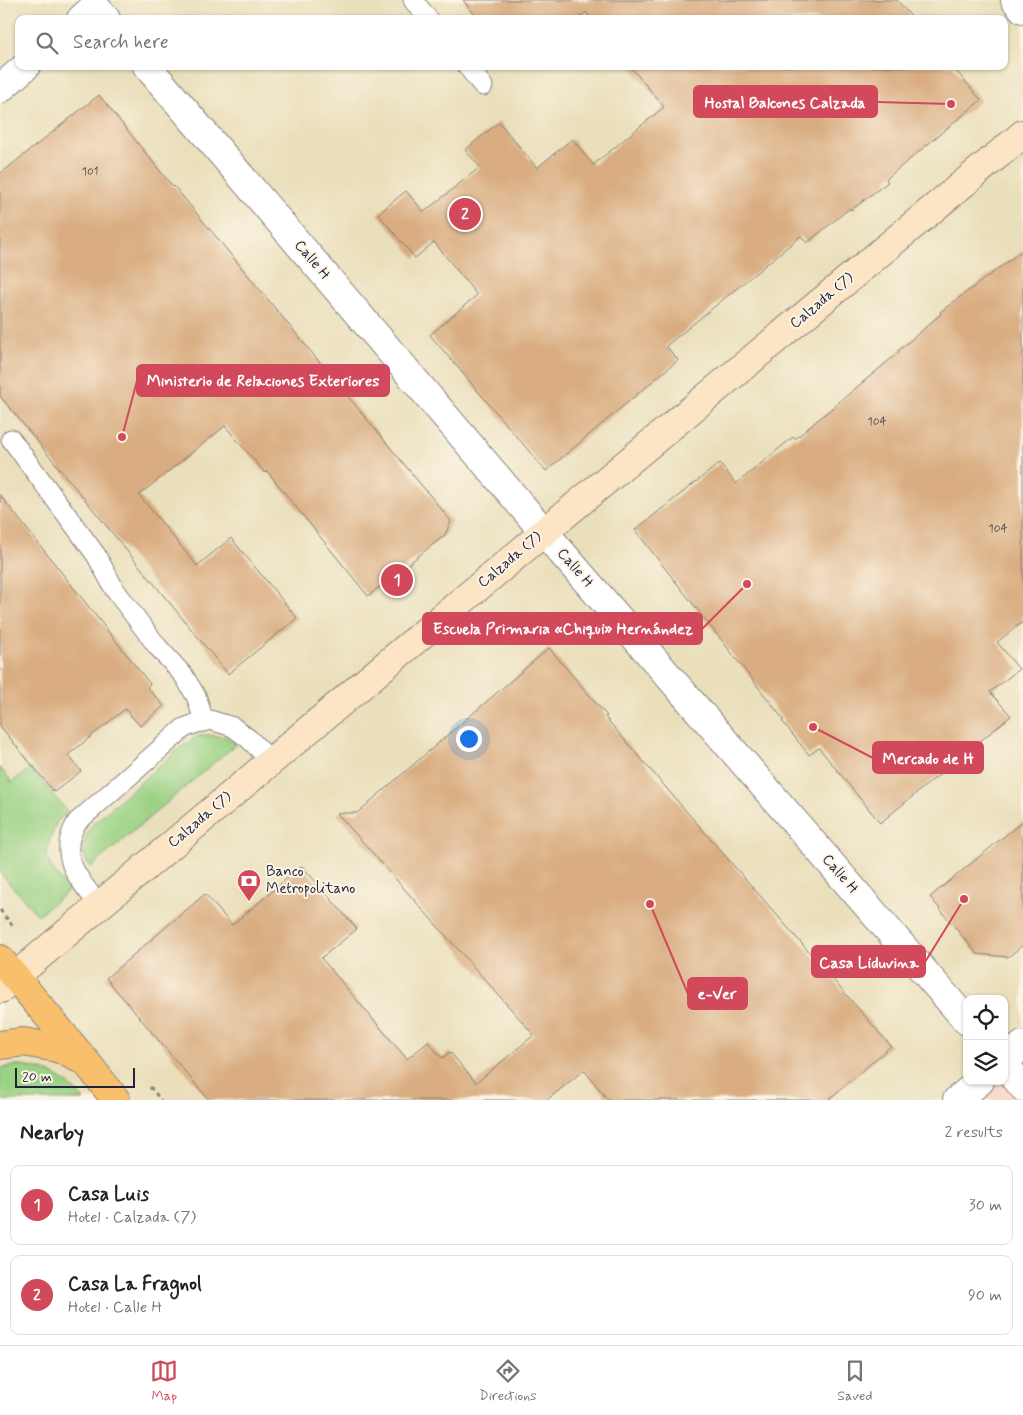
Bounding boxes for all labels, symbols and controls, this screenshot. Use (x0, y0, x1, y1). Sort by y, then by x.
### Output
search box (15, 15, 1008, 70)
icon: search (33, 29, 61, 57)
text: Search here (73, 30, 169, 55)
callout: Hostal Balcones Calzada (694, 86, 877, 117)
text: Hostal Balcones Calzada (705, 93, 865, 114)
house number: 101 (82, 164, 98, 180)
pin: 2 (449, 195, 481, 233)
street label: Calle H (290, 236, 335, 284)
street label: Calzada (7) (786, 268, 859, 334)
callout: Ministerio de Relaciones Exteriores (137, 365, 389, 396)
text: Ministerio de Relaciones Exteriores (147, 371, 379, 392)
house number: 104 (867, 414, 887, 430)
house number: 104 (988, 521, 1008, 537)
street label: Calzada (7) (474, 527, 547, 593)
street label: Calle H (552, 544, 598, 592)
pin: 1 (381, 561, 413, 599)
callout: Escuela Primaria «Chiqui» Hernández (423, 613, 702, 644)
text: Escuela Primaria «Chiqui» Hernández (433, 619, 693, 640)
your location (456, 726, 482, 752)
callout: Mercado de H (873, 742, 983, 773)
text: Mercado de H (882, 749, 974, 770)
street label: Calzada (7) (164, 787, 237, 853)
street label: Calle H (817, 850, 863, 898)
place label: Banco Metropolitano (266, 862, 355, 899)
bank icon: Banco Metropolitano (236, 868, 262, 902)
callout: Casa Liduvina (812, 946, 925, 977)
text: Casa Liduvina (819, 953, 919, 974)
callout: e-Ver (688, 978, 747, 1009)
text: e-Ver (698, 984, 737, 1005)
map controls (963, 995, 1008, 1085)
button: locate (963, 995, 1008, 1040)
button: layers (963, 1040, 1008, 1085)
scale bar (15, 1065, 135, 1088)
text: 20 m (22, 1068, 52, 1086)
text: Nearby (20, 1119, 84, 1147)
text: 2 results (945, 1122, 1003, 1143)
text: Casa Luis (68, 1182, 149, 1207)
text: 1 (33, 1195, 41, 1216)
text: 30 m (969, 1195, 1002, 1216)
text: Hotel · Calzada (7) (68, 1207, 196, 1228)
text: Casa La Fragnol (68, 1272, 202, 1297)
text: 2 (33, 1285, 41, 1306)
text: 90 m (968, 1285, 1002, 1306)
text: Hotel · Calle H (68, 1297, 162, 1318)
tab: Map (150, 1357, 178, 1405)
tab: Directions (479, 1357, 537, 1405)
tab: Saved (837, 1357, 873, 1405)

